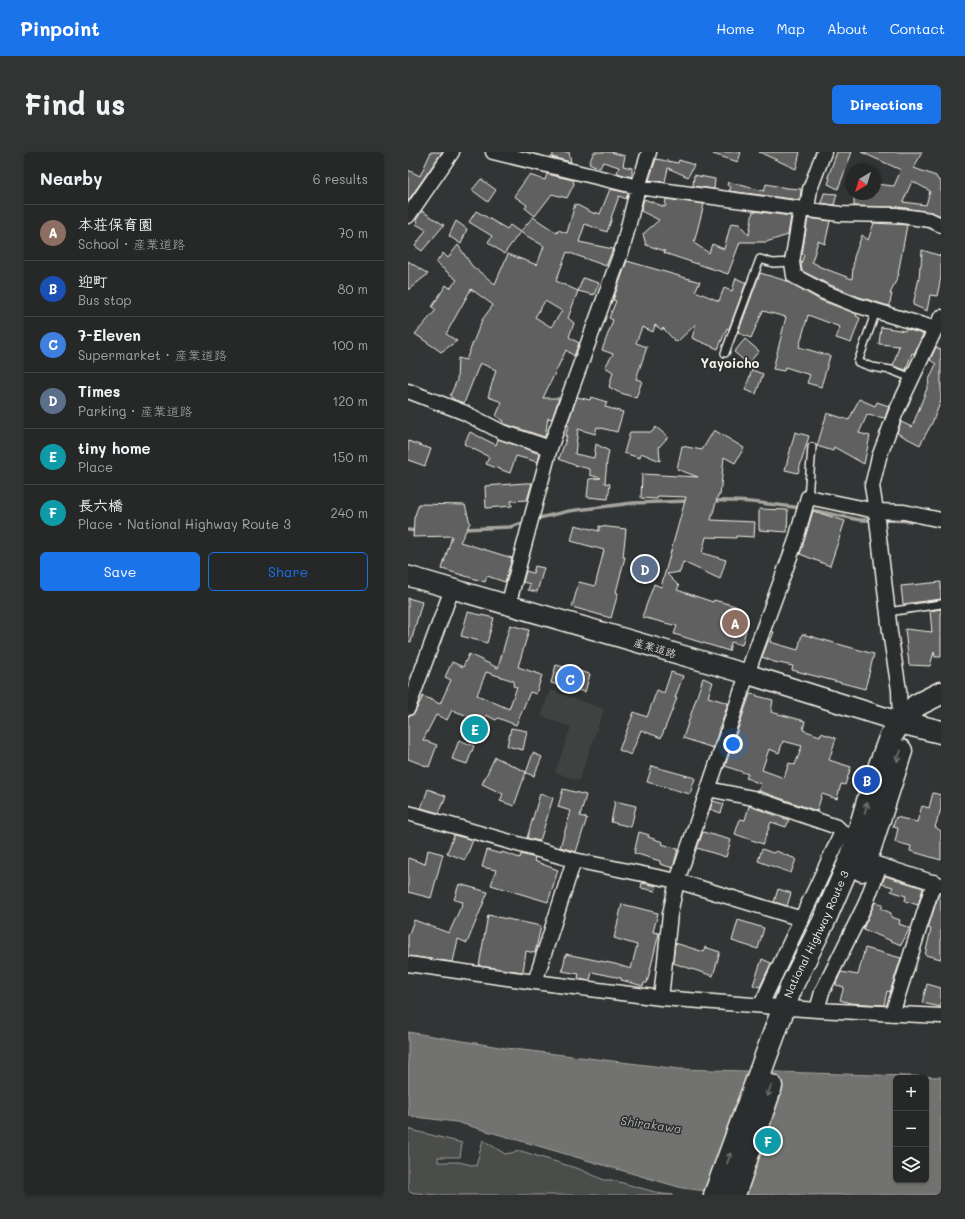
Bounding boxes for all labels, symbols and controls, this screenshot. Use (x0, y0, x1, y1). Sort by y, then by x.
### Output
text: Pinpoint (20, 16, 100, 41)
text: Home (716, 19, 754, 38)
text: Map (776, 19, 805, 38)
text: About (827, 19, 868, 38)
text: Contact (890, 19, 945, 38)
button: Directions (832, 85, 941, 124)
text: Find us (24, 86, 125, 122)
north arrow (845, 164, 881, 200)
text: Nearby (40, 167, 102, 189)
text: 6 results (313, 170, 368, 187)
text: 本荘保育園 (78, 214, 153, 234)
text: A (48, 224, 58, 241)
text: 70 m (338, 224, 368, 241)
text: School · 産業道路 (78, 235, 185, 252)
text: 迎町 (78, 271, 108, 291)
text: B (49, 280, 57, 297)
text: 80 m (338, 280, 368, 297)
text: Bus stop (78, 291, 131, 308)
text: 7-Eleven (78, 325, 141, 345)
text: C (48, 336, 58, 353)
text: 100 m (332, 336, 368, 353)
text: Supermarket · 産業道路 (78, 346, 227, 363)
district label: Yayoicho (700, 354, 760, 372)
text: Times (78, 381, 120, 401)
text: D (48, 392, 58, 409)
text: 120 m (332, 392, 368, 409)
text: Parking · 産業道路 (78, 402, 192, 419)
text: tiny home (78, 438, 151, 458)
text: E (49, 448, 57, 465)
text: 150 m (332, 448, 368, 465)
text: Place (78, 458, 113, 475)
text: 長六橋 (78, 495, 123, 515)
text: F (49, 504, 57, 521)
text: 240 m (331, 504, 368, 521)
text: Place · National Highway Route 3 (78, 515, 291, 532)
button: Save (40, 552, 200, 591)
button: Share (208, 552, 368, 591)
pin: D (632, 554, 658, 584)
pin: A (722, 608, 748, 638)
street label: 産業道路 (632, 634, 678, 661)
pin: C (557, 664, 583, 694)
pin: E (462, 714, 488, 744)
your location (723, 734, 743, 754)
one-way arrow (894, 750, 902, 762)
pin: B (854, 765, 880, 795)
one-way arrow (863, 801, 870, 814)
street label: National Highway Route 3 (780, 868, 852, 1000)
map controls (893, 1075, 929, 1183)
button: + (893, 1075, 929, 1111)
one-way arrow (764, 1085, 772, 1097)
button: − (893, 1111, 929, 1147)
water label: Shirakawa (620, 1112, 683, 1136)
pin: F (755, 1126, 781, 1156)
button: layers (893, 1147, 929, 1183)
one-way arrow (725, 1153, 733, 1165)

